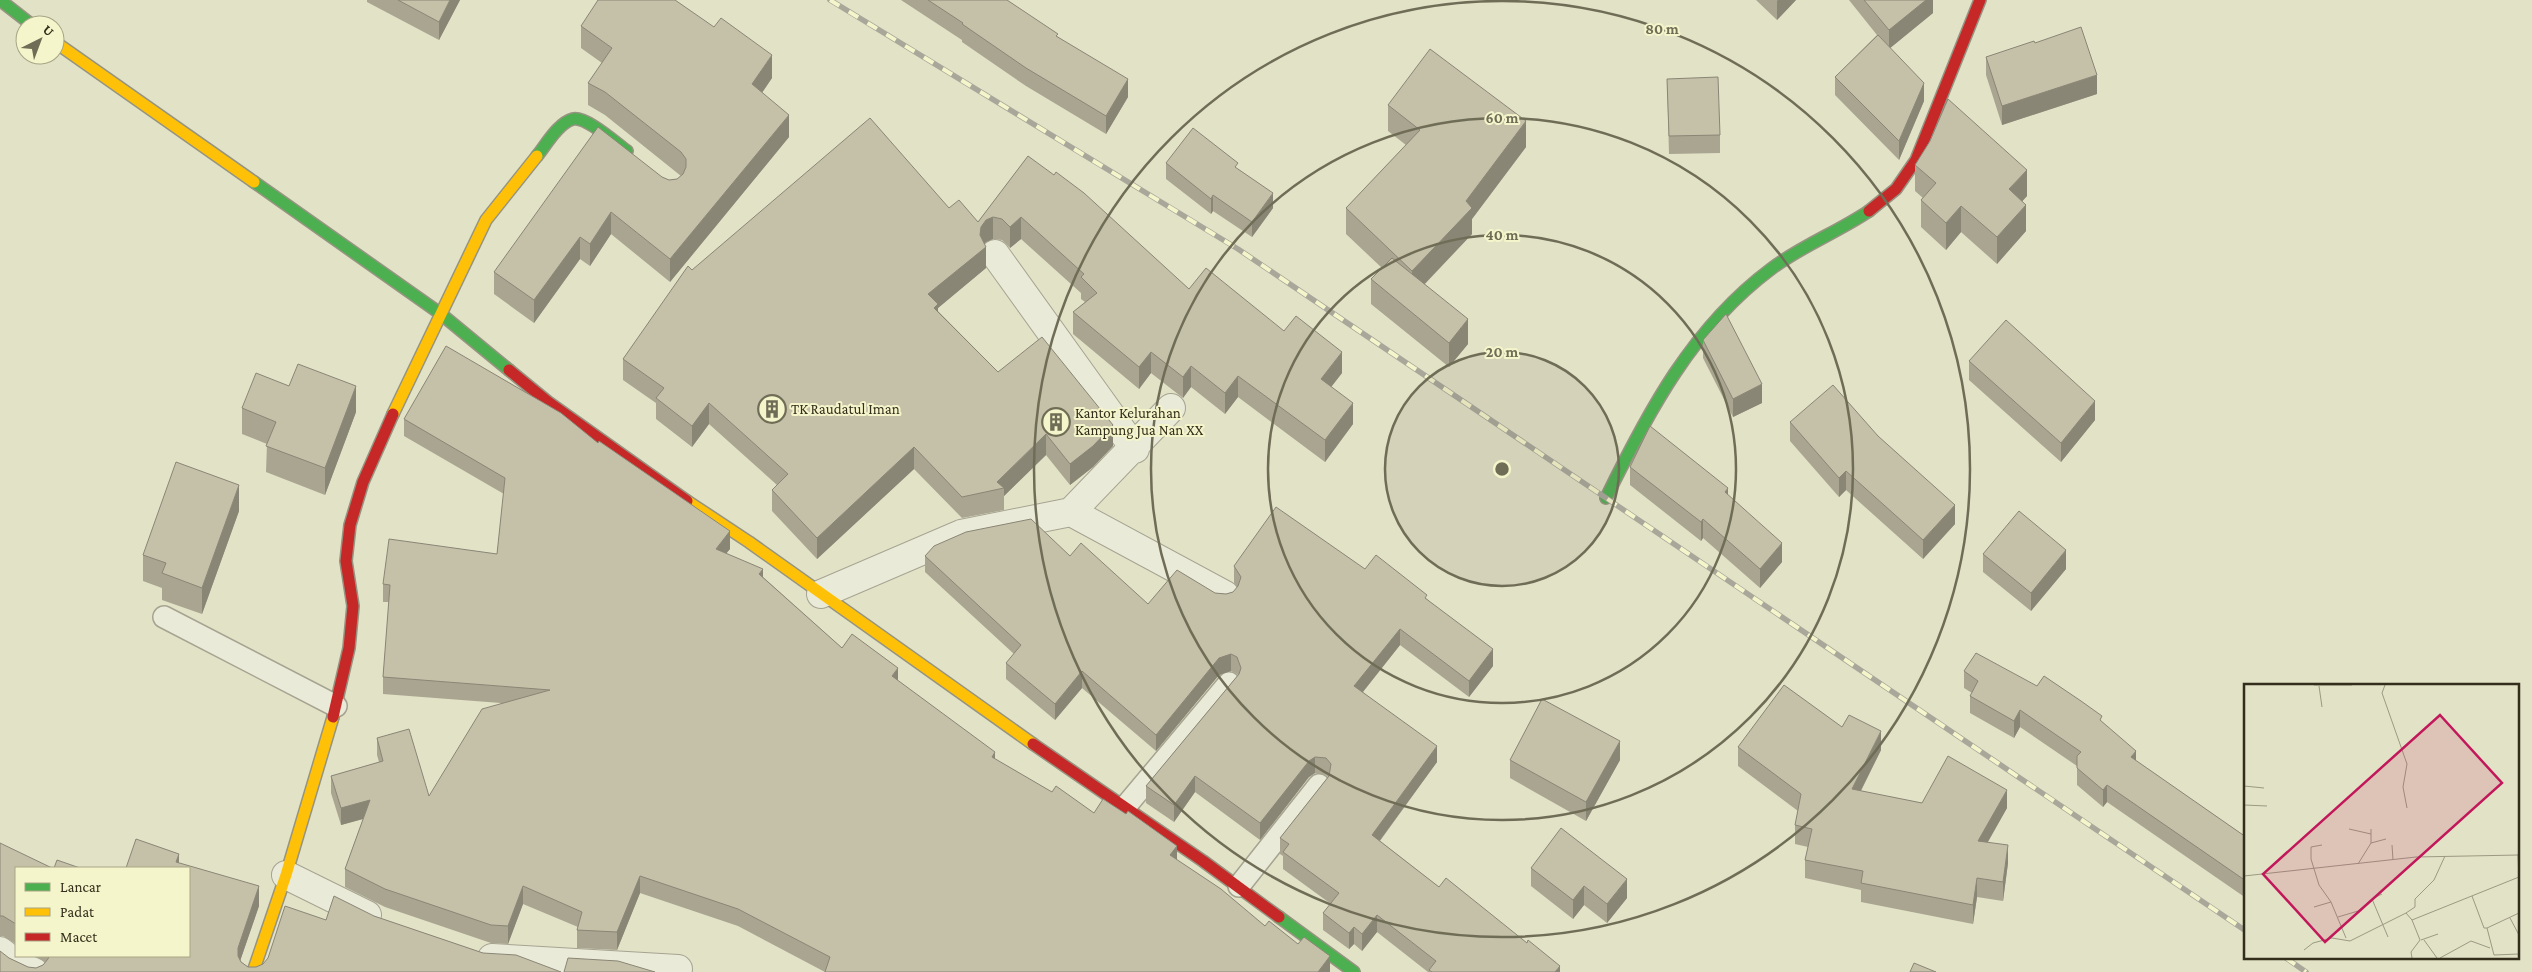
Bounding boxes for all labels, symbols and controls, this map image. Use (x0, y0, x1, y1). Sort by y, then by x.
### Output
north arrow (15, 15, 65, 65)
text: U (40, 21, 58, 40)
text: 80 m (1645, 21, 1679, 37)
text: 60 m (1486, 110, 1519, 126)
text: 40 m (1486, 227, 1519, 243)
text: 20 m (1486, 344, 1518, 360)
building icon: TK Raudatul Iman (757, 394, 787, 424)
place label: TK Raudatul Iman (791, 401, 900, 417)
place label: Kantor Kelurahan Kampung Jua Nan XX (1075, 405, 1204, 439)
building icon: Kantor Kelurahan Kampung Jua Nan XX (1041, 407, 1071, 437)
centre of rings (1493, 460, 1511, 478)
inset map (2244, 684, 2520, 960)
legend (15, 867, 190, 957)
text: Lancar (60, 879, 102, 895)
text: Padat (60, 904, 95, 920)
text: Macet (60, 929, 98, 945)

